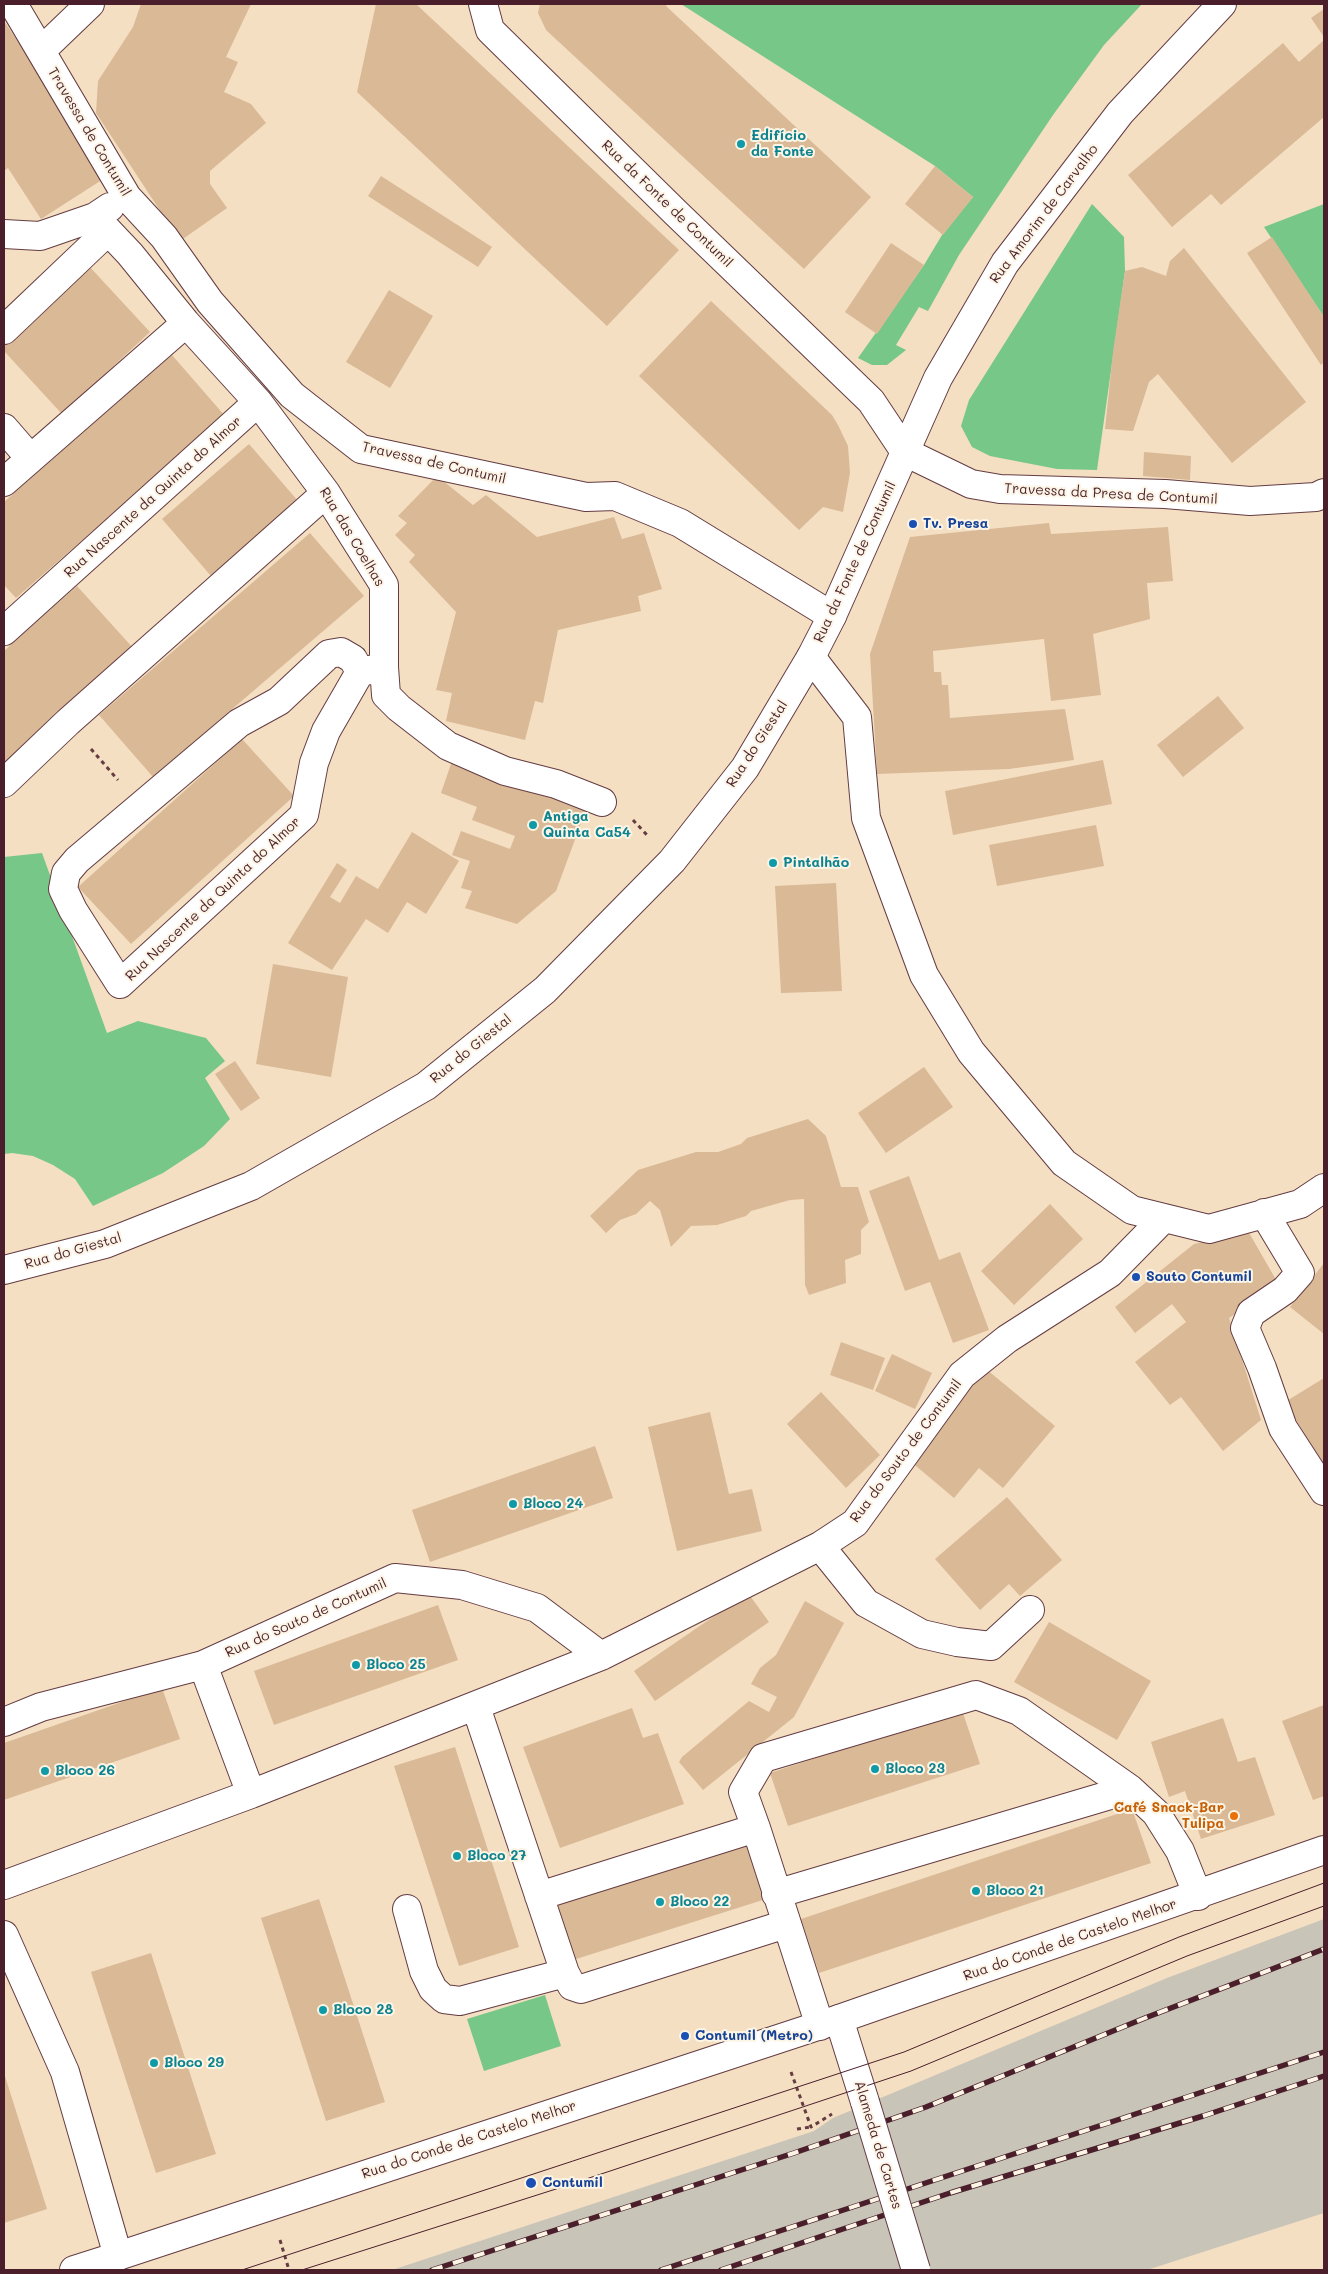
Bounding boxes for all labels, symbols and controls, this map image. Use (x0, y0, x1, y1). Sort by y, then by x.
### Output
street label: Travessa de Contumil (44, 65, 134, 199)
place label: Edifício da Fonte (751, 128, 814, 160)
street label: Rua da Fonte de Contumil (598, 137, 736, 271)
marker: Edifício da Fonte (735, 138, 747, 150)
street label: Rua Amorim de Carvalho (986, 141, 1102, 287)
street label: Rua Nascente da Quinta do Almor (61, 413, 245, 581)
street label: Travessa de Contumil (360, 438, 508, 488)
street label: Rua da Fonte de Contumil (810, 479, 900, 645)
street label: Travessa da Presa de Contumil (1004, 480, 1218, 508)
street label: Rua das Coelhas (316, 484, 388, 590)
place label: Tv. Presa (923, 516, 988, 532)
marker: Tv. Presa (907, 518, 919, 530)
street label: Rua do Giestal (723, 697, 791, 791)
place label: Antiga Quinta Ca54 (543, 809, 631, 842)
street label: Rua Nascente da Quinta do Almor (122, 813, 304, 985)
marker: Antiga Quinta Ca54 (527, 819, 539, 831)
place label: Pintalhão (783, 855, 849, 871)
marker: Pintalhão (767, 857, 779, 869)
street label: Rua do Giestal (427, 1011, 515, 1087)
street label: Rua do Giestal (23, 1229, 123, 1273)
place label: Souto Contumil (1146, 1269, 1252, 1285)
marker: Souto Contumil (1130, 1271, 1142, 1283)
street label: Rua do Souto de Contumil (847, 1376, 965, 1526)
place label: Bloco 24 (523, 1496, 583, 1512)
marker: Bloco 24 (507, 1498, 519, 1510)
street label: Rua do Souto de Contumil (223, 1575, 389, 1661)
place label: Bloco 25 (366, 1657, 426, 1673)
marker: Bloco 25 (350, 1659, 362, 1671)
place label: Bloco 23 (885, 1761, 945, 1777)
place label: Bloco 26 (55, 1763, 115, 1779)
marker: Bloco 23 (869, 1763, 881, 1775)
marker: Bloco 26 (39, 1765, 51, 1777)
place label: Café Snack-Bar Tulipa (1114, 1800, 1224, 1832)
marker: Café Snack-Bar Tulipa (1228, 1810, 1240, 1822)
place label: Bloco 27 (467, 1848, 526, 1864)
marker: Bloco 27 (451, 1850, 463, 1862)
place label: Bloco 21 (986, 1883, 1044, 1899)
marker: Bloco 21 (970, 1885, 982, 1897)
place label: Bloco 22 (670, 1894, 729, 1910)
street label: Rua do Conde de Castelo Melhor (961, 1895, 1179, 1985)
marker: Bloco 22 (654, 1896, 666, 1908)
place label: Bloco 28 (333, 2002, 393, 2018)
marker: Bloco 28 (317, 2004, 329, 2016)
place label: Contumil (Metro) (695, 2028, 813, 2044)
marker: Contumil (Metro) (679, 2030, 691, 2042)
place label: Bloco 29 (164, 2055, 224, 2071)
marker: Bloco 29 (148, 2057, 160, 2069)
street label: Alameda de Cartes (850, 2079, 906, 2211)
street label: Rua do Conde de Castelo Melhor (360, 2097, 578, 2183)
place label: Contumil (542, 2175, 603, 2191)
marker: Contumil (524, 2176, 538, 2190)

